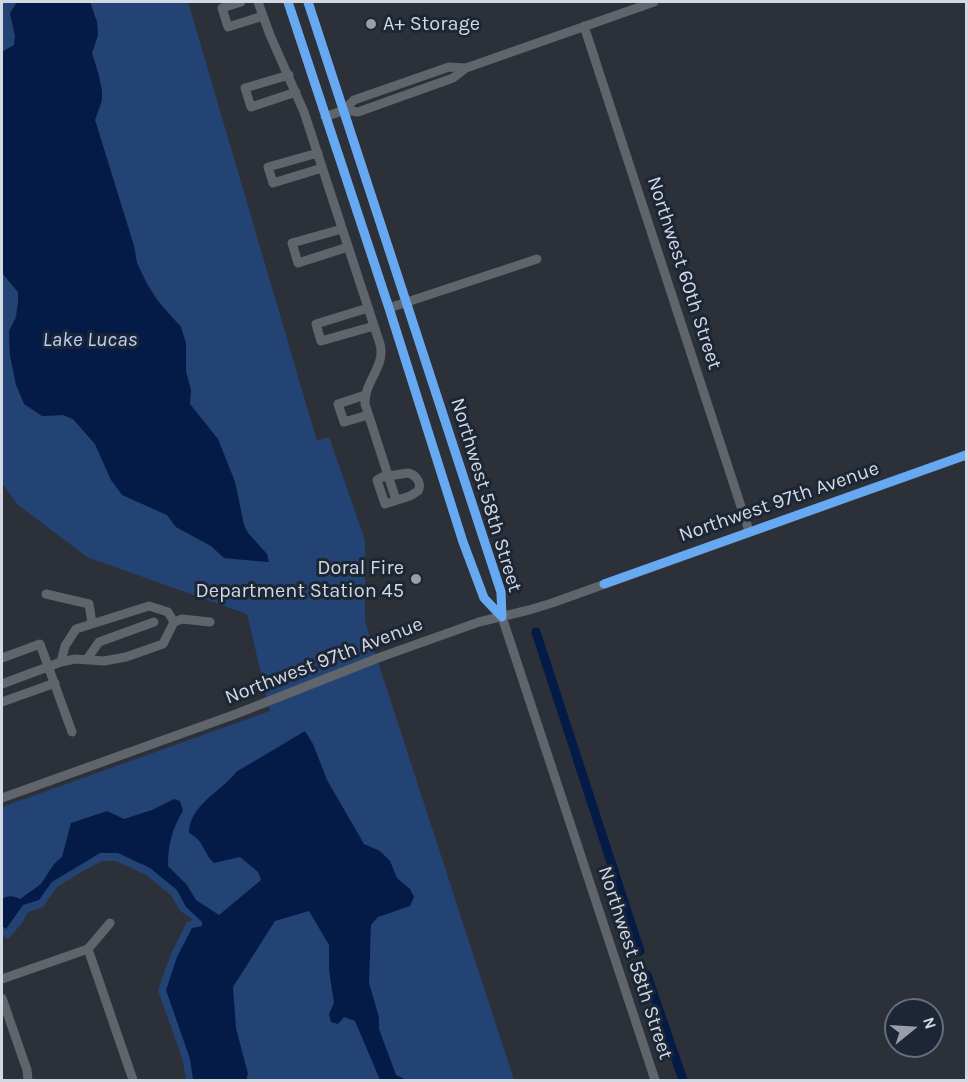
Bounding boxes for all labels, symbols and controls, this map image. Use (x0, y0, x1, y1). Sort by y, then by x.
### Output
place label: A+ Storage (383, 12, 480, 36)
marker: A+ Storage (364, 17, 378, 31)
street label: Northwest 60th Street (641, 173, 727, 373)
water label: Lake Lucas (43, 327, 137, 353)
street label: Northwest 58th Street (445, 395, 527, 595)
street label: Northwest 97th Avenue (676, 456, 882, 548)
place label: Doral Fire Department Station 45 (195, 556, 404, 603)
marker: Doral Fire Department Station 45 (409, 572, 423, 586)
street label: Northwest 97th Avenue (222, 612, 426, 710)
street label: Northwest 58th Street (592, 863, 678, 1063)
north arrow (884, 998, 944, 1058)
text: N (919, 1014, 940, 1031)

